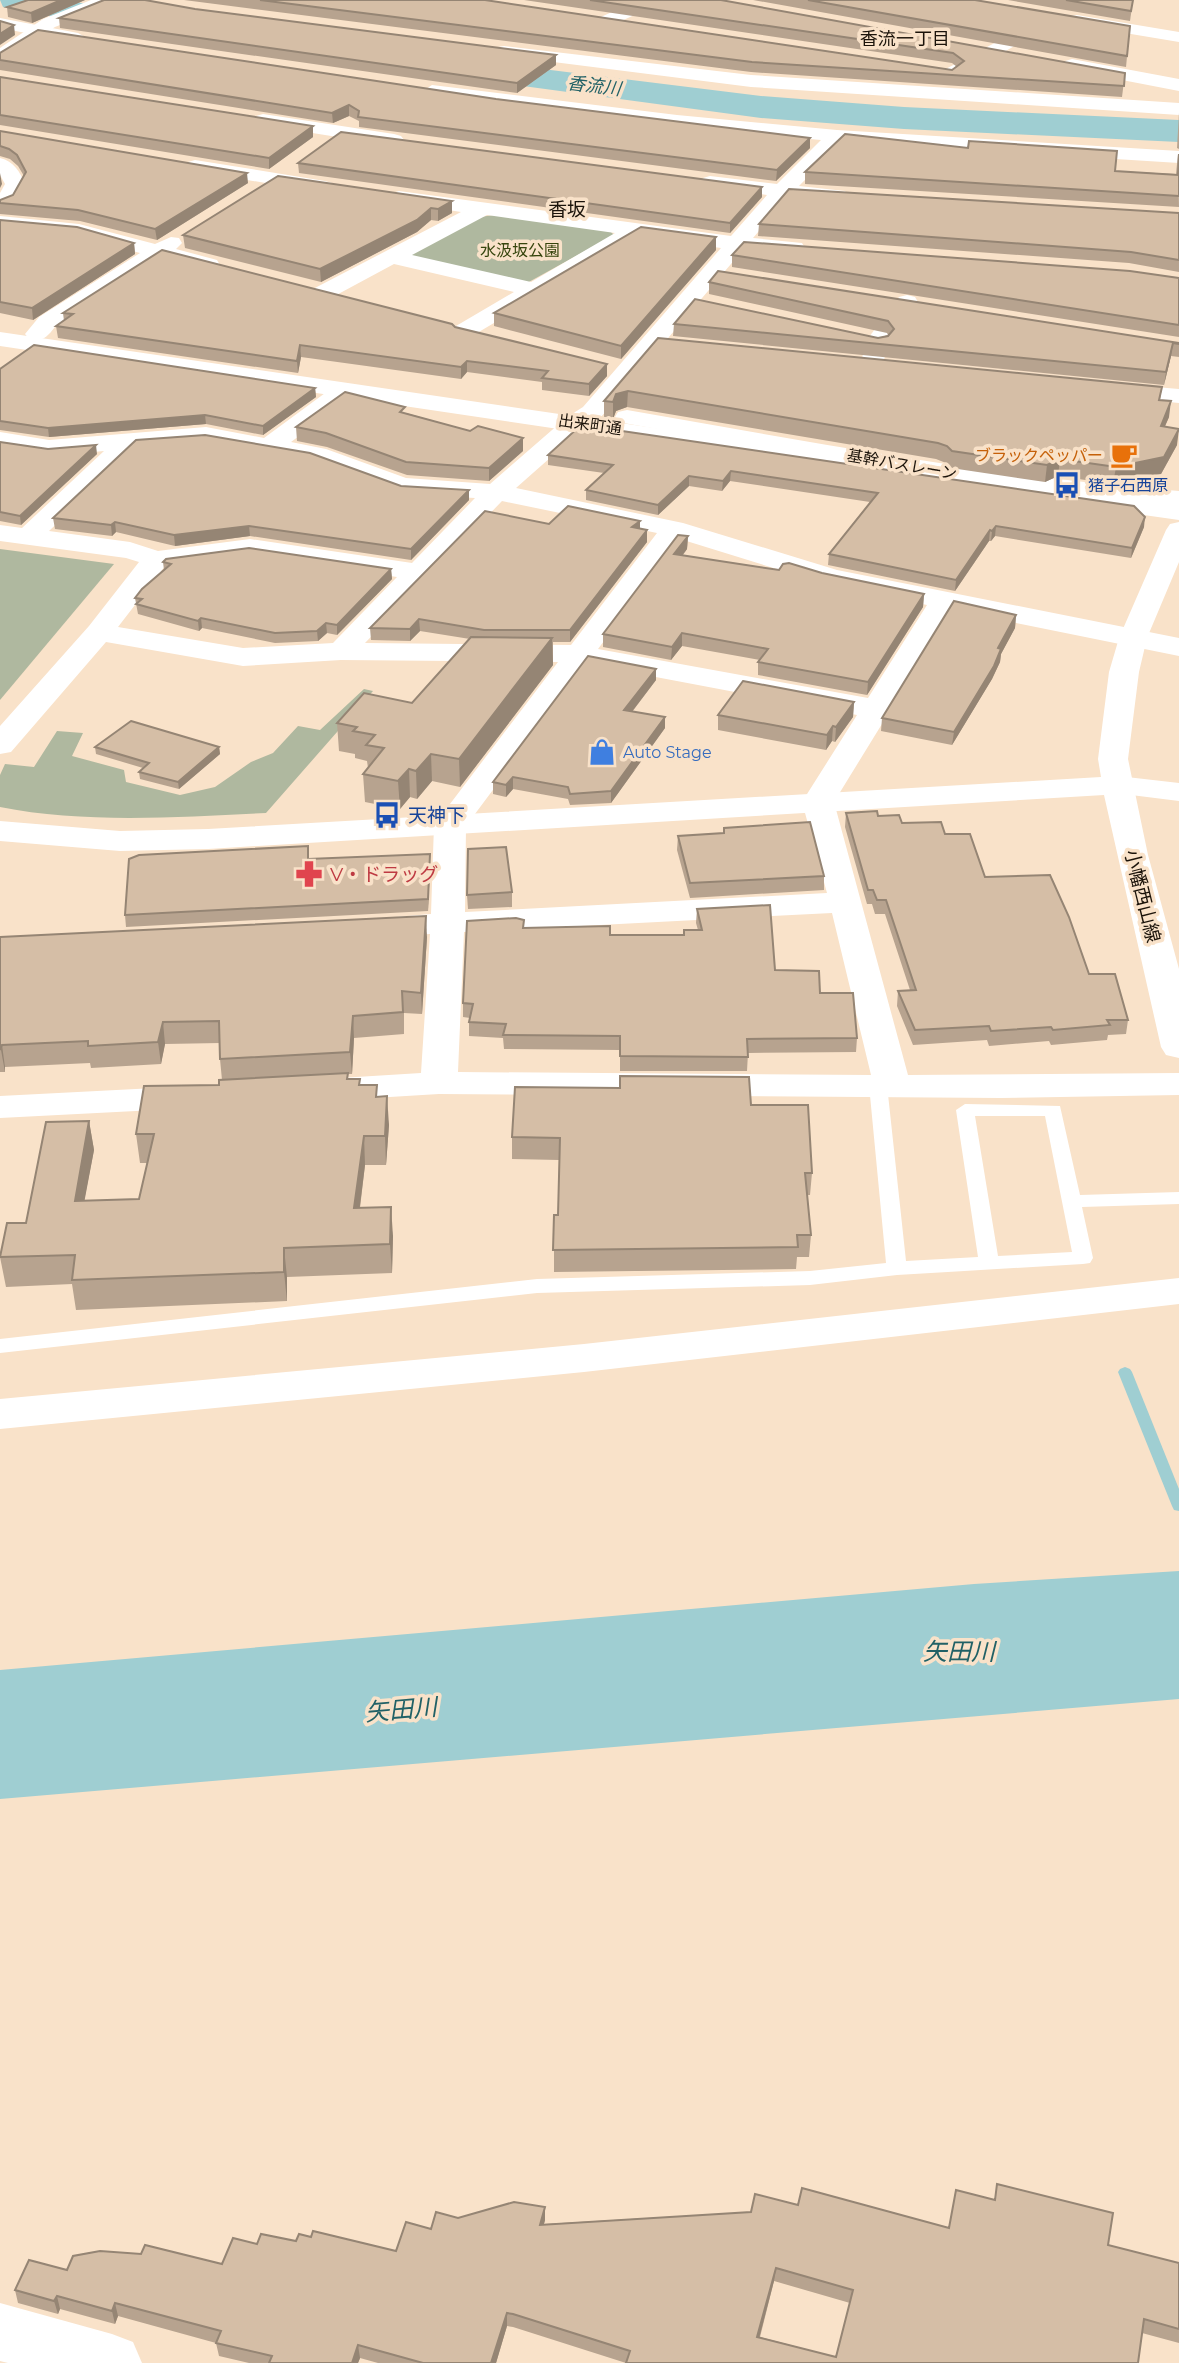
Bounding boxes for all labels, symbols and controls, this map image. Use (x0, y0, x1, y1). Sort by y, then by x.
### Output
district label: 香流一丁目 (860, 28, 950, 50)
water label: 香流川 (566, 72, 624, 100)
district label: 香坂 (548, 198, 586, 221)
park label: 水汲坂公園 (480, 241, 560, 260)
street label: 出来町通 (557, 411, 623, 438)
cafe icon: ブラックペッパー (1109, 440, 1139, 470)
street label: 基幹バスレーン (846, 445, 958, 484)
place label: ブラックペッパー (975, 446, 1103, 465)
bus stop icon: 猪子石西原 (1052, 470, 1082, 500)
place label: 猪子石西原 (1088, 476, 1168, 495)
shop icon: Auto Stage (587, 737, 617, 767)
place label: Auto Stage (623, 743, 712, 762)
bus stop icon: 天神下 (372, 800, 402, 830)
place label: 天神下 (408, 804, 465, 827)
street label: 小幡西山線 (1120, 847, 1165, 945)
pharmacy icon: V・ドラッグ (294, 859, 324, 889)
place label: V・ドラッグ (330, 863, 438, 886)
water label: 矢田川 (923, 1637, 998, 1666)
water label: 矢田川 (364, 1692, 441, 1727)

